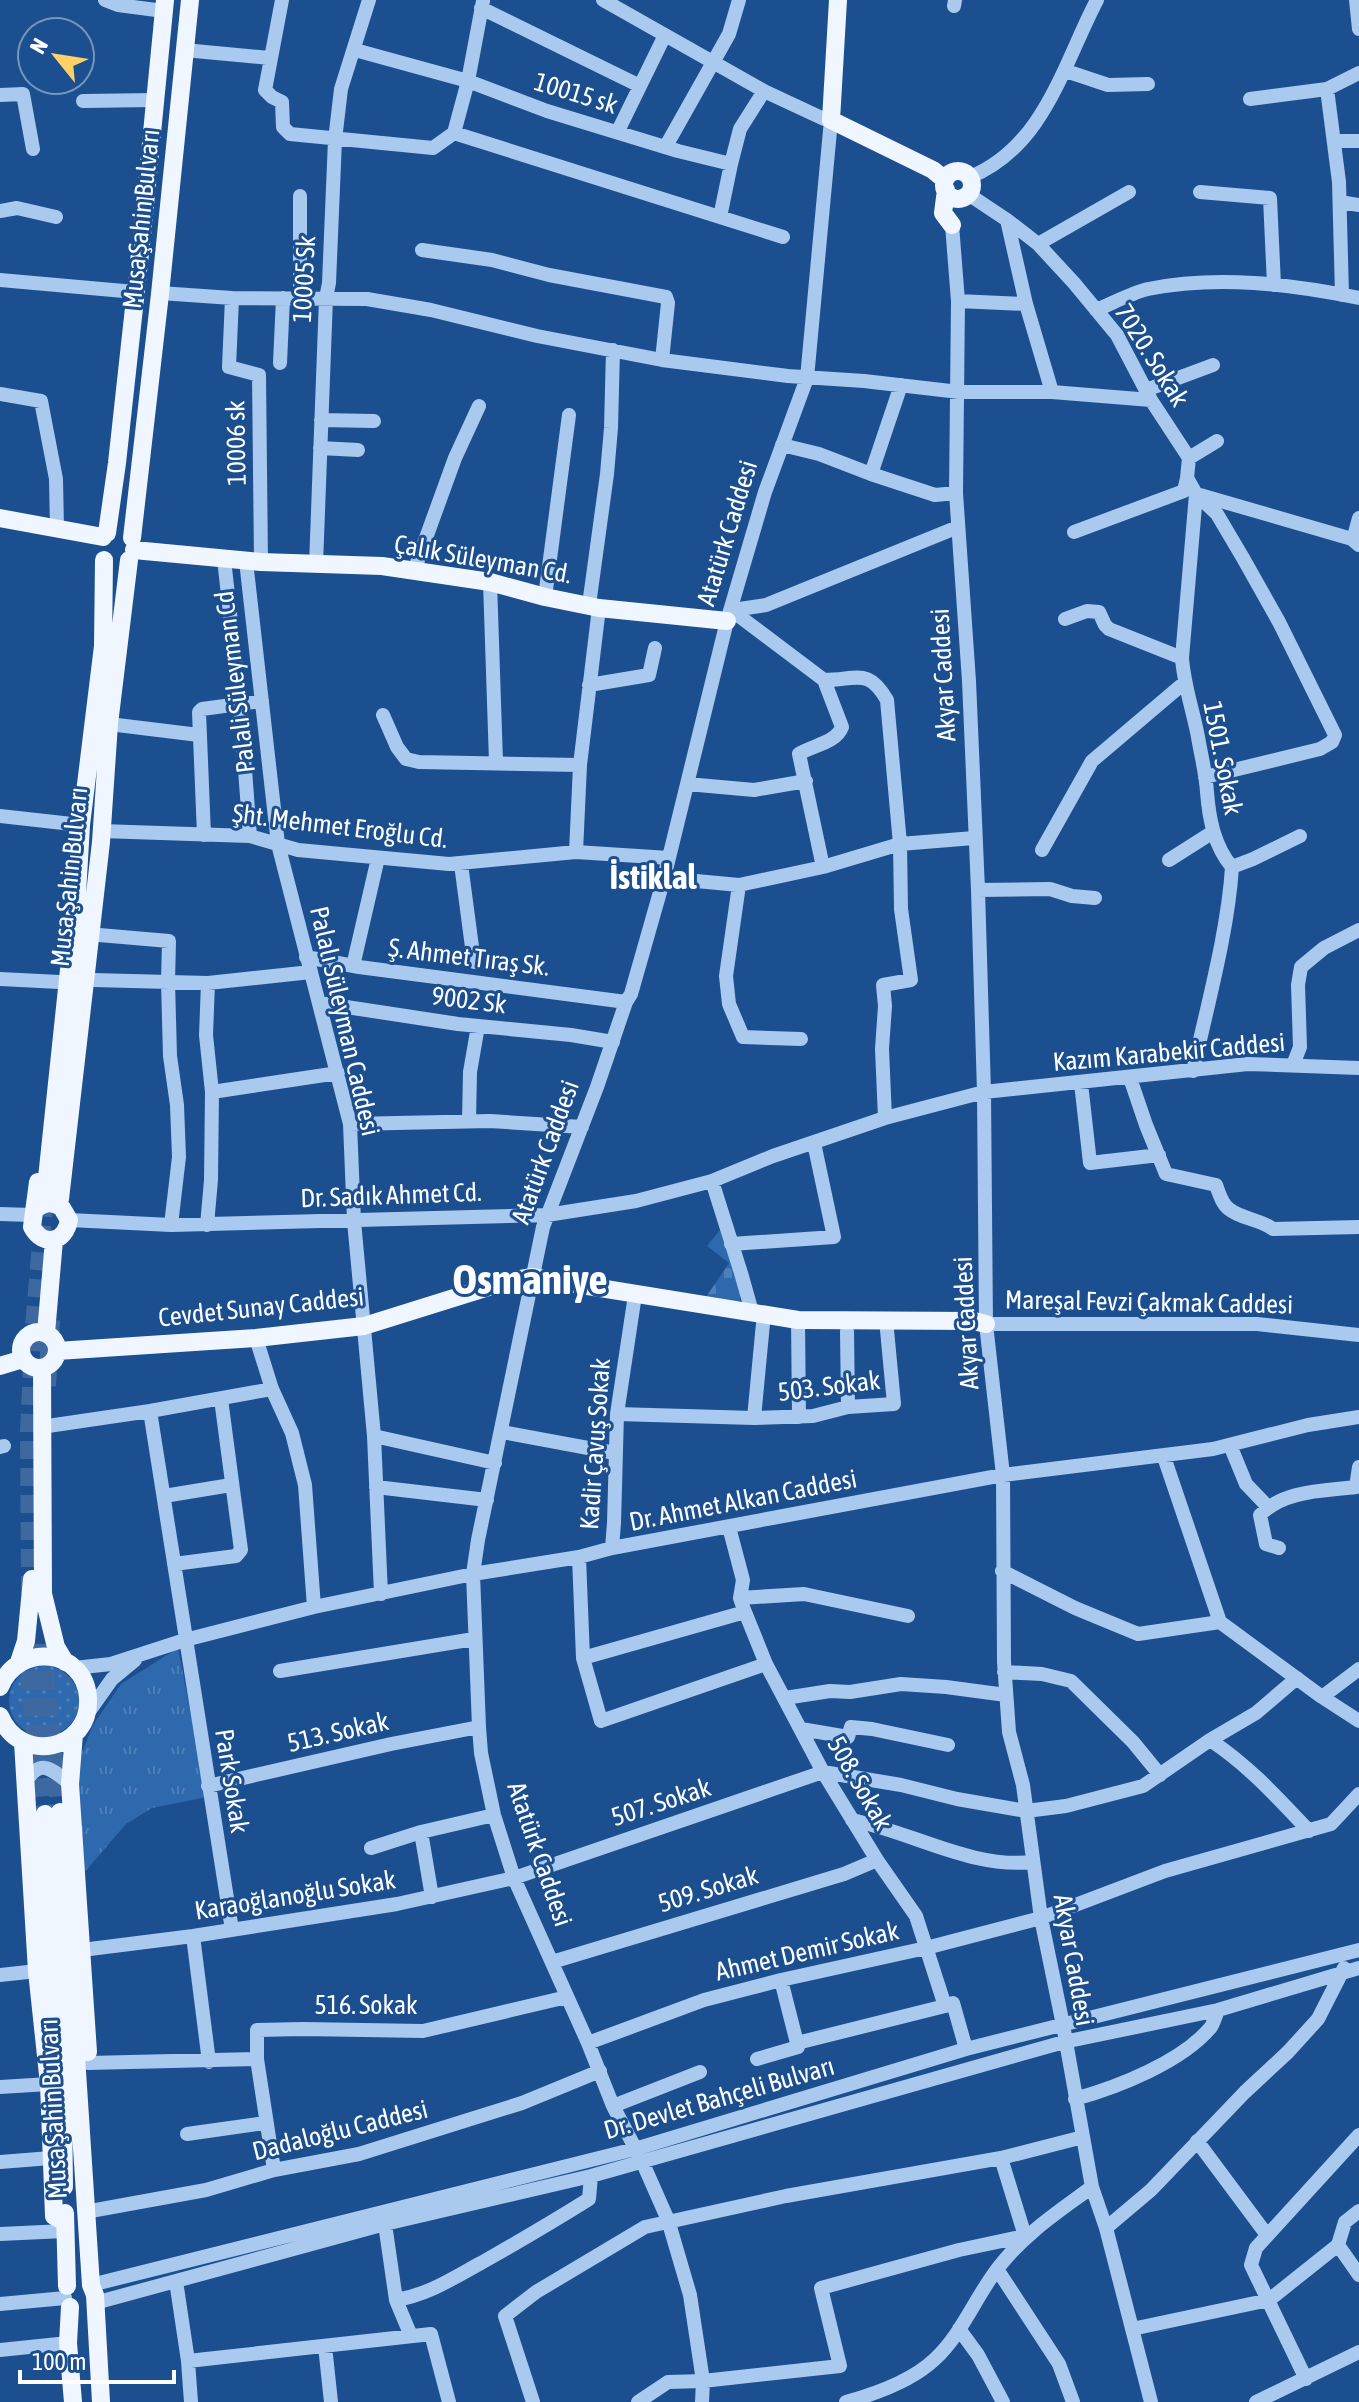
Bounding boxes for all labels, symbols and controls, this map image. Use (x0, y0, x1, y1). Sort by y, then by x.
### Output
north arrow (16, 16, 96, 96)
text: N (24, 34, 53, 58)
street label: 10015 sk (531, 66, 621, 120)
street label: Musa Şahin Bulvarı (117, 128, 165, 310)
street label: 10005 Sk (287, 235, 321, 323)
street label: 7020. Sokak (1109, 298, 1195, 412)
street label: 10006 sk (220, 400, 252, 486)
street label: Atatürk Caddesi (691, 457, 763, 609)
street label: Çalık Süleyman Cd. (392, 529, 574, 589)
street label: Palali Süleyman Cd (209, 589, 261, 775)
street label: Akyar Caddesi (925, 608, 961, 742)
street label: 1501. Sokak (1197, 699, 1249, 817)
street label: Musa Şahin Bulvarı (45, 786, 93, 968)
street label: Şht. Mehmet Eroğlu Cd. (231, 798, 449, 854)
district label: İstiklal (609, 857, 698, 896)
street label: Palalı Süleyman Caddesi (304, 903, 386, 1139)
street label: Ş. Ahmet Tıraş Sk. (387, 932, 551, 982)
street label: 9002 Sk (430, 981, 508, 1019)
street label: Kazım Karabekir Caddesi (1052, 1027, 1286, 1077)
street label: Atatürk Caddesi (505, 1076, 585, 1228)
street label: Dr. Sadık Ahmet Cd. (300, 1177, 482, 1213)
district label: Osmaniye (452, 1255, 608, 1303)
street label: Akyar Caddesi (948, 1256, 984, 1390)
street label: Cevdet Sunay Caddesi (157, 1281, 365, 1333)
street label: Mareşal Fevzi Çakmak Caddesi (1005, 1284, 1293, 1320)
street label: Kadir Çavuş Sokak (574, 1357, 616, 1531)
street label: 503. Sokak (776, 1365, 882, 1407)
street label: Dr. Ahmet Alkan Caddesi (627, 1463, 859, 1537)
street label: 513. Sokak (284, 1706, 392, 1758)
street label: Park Sokak (209, 1727, 255, 1835)
street label: 508. Sokak (821, 1731, 899, 1835)
street label: 507. Sokak (607, 1772, 715, 1832)
street label: Atatürk Caddesi (501, 1778, 579, 1930)
street label: 509. Sokak (654, 1860, 762, 1918)
street label: Karaoğlanoğlu Sokak (192, 1864, 398, 1926)
street label: Akyar Caddesi (1048, 1892, 1100, 2028)
street label: Ahmet Demir Sokak (712, 1915, 902, 1987)
street label: 516. Sokak (315, 1990, 417, 2020)
street label: Musa Şahin Bulvarı (33, 2018, 73, 2200)
street label: Dr. Devlet Bahçeli Bulvarı (600, 2051, 838, 2145)
street label: Dadaloğlu Caddesi (249, 2094, 431, 2166)
scale bar (20, 2334, 174, 2384)
text: 100 m (32, 2348, 86, 2375)

